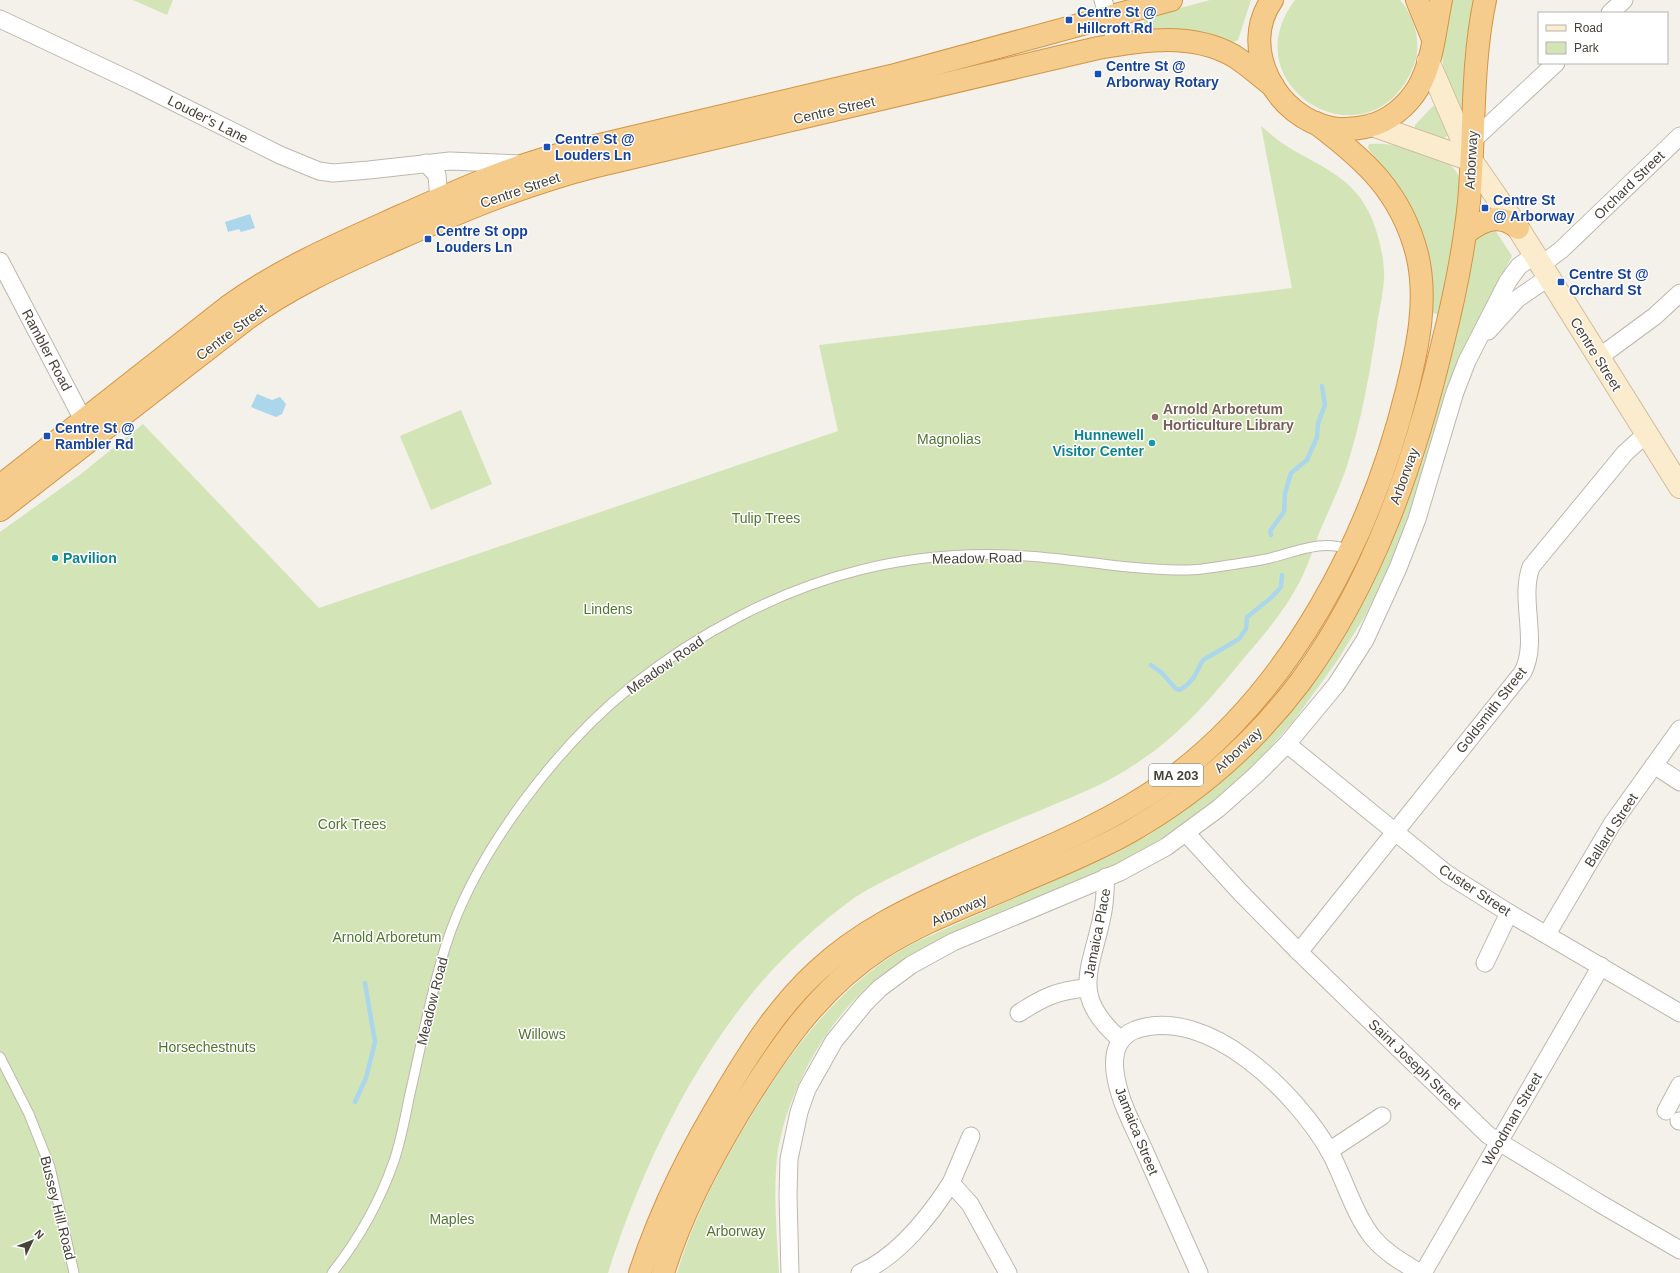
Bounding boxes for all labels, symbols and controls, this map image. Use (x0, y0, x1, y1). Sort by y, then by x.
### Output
place label: Centre St @ Hillcroft Rd (1077, 4, 1157, 36)
legend (1538, 12, 1668, 64)
marker: Centre St @ Hillcroft Rd (1064, 15, 1074, 25)
text: Road (1574, 21, 1603, 35)
text: Park (1574, 41, 1600, 55)
place label: Centre St @ Arborway Rotary (1106, 58, 1219, 90)
marker: Centre St @ Arborway Rotary (1093, 69, 1103, 79)
street label: Louder's Lane (165, 92, 251, 146)
street label: Centre Street (792, 93, 876, 127)
street label: Arborway (1461, 130, 1481, 190)
place label: Centre St @ Louders Ln (555, 131, 635, 163)
marker: Centre St @ Louders Ln (542, 142, 552, 152)
street label: Orchard Street (1590, 147, 1668, 223)
street label: Centre Street (478, 169, 562, 211)
place label: Centre St @ Arborway (1493, 192, 1575, 224)
marker: Centre St @ Arborway (1480, 203, 1490, 213)
place label: Centre St opp Louders Ln (436, 223, 528, 255)
marker: Centre St opp Louders Ln (423, 234, 433, 244)
place label: Centre St @ Orchard St (1569, 266, 1649, 298)
marker: Centre St @ Orchard St (1556, 277, 1566, 287)
street label: Centre Street (193, 300, 269, 363)
street label: Rambler Road (19, 306, 75, 394)
street label: Centre Street (1567, 314, 1625, 394)
place label: Arnold Arboretum Horticulture Library (1163, 401, 1294, 433)
marker: Arnold Arboretum Horticulture Library (1150, 412, 1160, 422)
place label: Centre St @ Rambler Rd (55, 420, 135, 452)
place label: Hunnewell Visitor Center (1052, 427, 1145, 459)
marker: Centre St @ Rambler Rd (42, 431, 52, 441)
park label: Magnolias (917, 431, 981, 447)
marker: Hunnewell Visitor Center (1147, 438, 1157, 448)
street label: Arborway (1386, 445, 1422, 507)
park label: Tulip Trees (732, 510, 800, 526)
street label: Meadow Road (932, 549, 1022, 567)
place label: Pavilion (63, 550, 117, 566)
marker: Pavilion (50, 553, 60, 563)
park label: Lindens (583, 601, 633, 617)
street label: Meadow Road (623, 633, 707, 697)
street label: Goldsmith Street (1453, 664, 1529, 756)
street label: Arborway (1211, 724, 1265, 776)
road number: MA 203 (1149, 764, 1203, 786)
street label: Ballard Street (1581, 790, 1641, 870)
park label: Cork Trees (318, 816, 386, 832)
street label: Custer Street (1436, 861, 1514, 919)
street label: Jamaica Place (1080, 887, 1114, 979)
street label: Arborway (929, 891, 989, 929)
park label: Arnold Arboretum (333, 929, 441, 945)
street label: Meadow Road (413, 955, 451, 1047)
street label: Saint Joseph Street (1365, 1016, 1465, 1112)
park label: Willows (518, 1026, 566, 1042)
park label: Horsechestnuts (158, 1039, 256, 1055)
street label: Woodman Street (1479, 1070, 1545, 1168)
street label: Jamaica Street (1112, 1085, 1162, 1177)
street label: Bussey Hill Road (37, 1154, 79, 1262)
park label: Maples (429, 1211, 475, 1227)
north arrow (12, 1221, 52, 1261)
park label: Arborway (706, 1223, 766, 1239)
text: N (32, 1227, 46, 1241)

